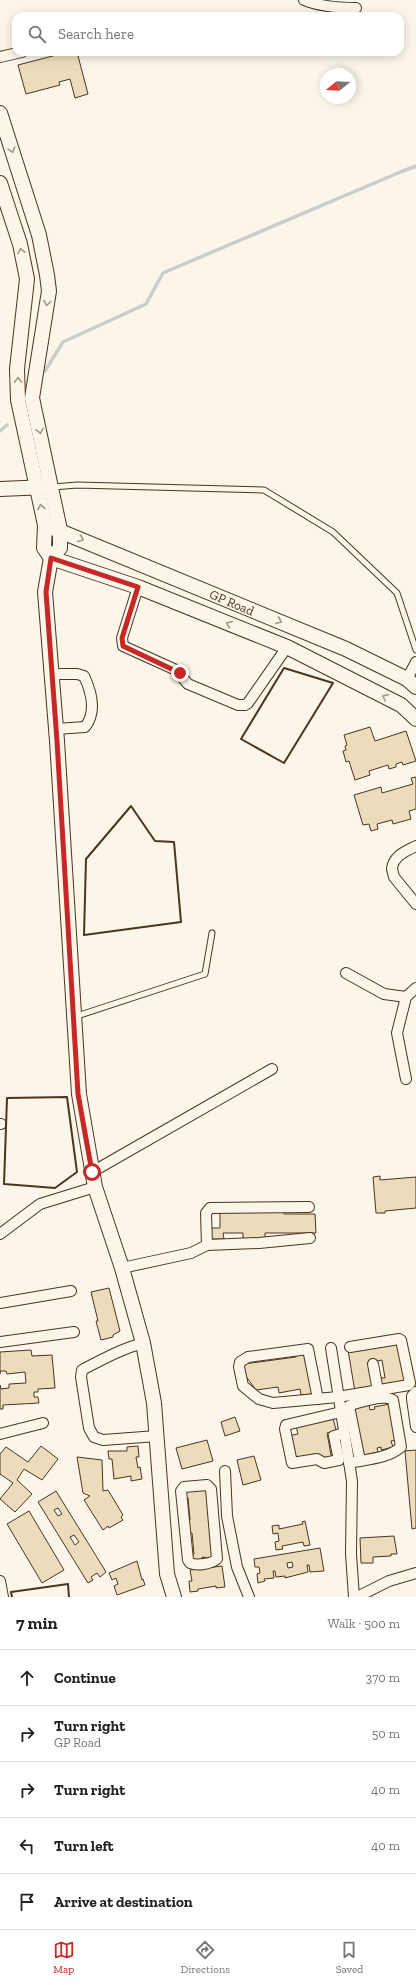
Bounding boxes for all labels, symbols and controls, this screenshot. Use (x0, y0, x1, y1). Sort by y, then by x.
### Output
search box (12, 12, 404, 56)
icon: search (26, 23, 48, 45)
text: Search here (58, 25, 134, 43)
north arrow (320, 68, 356, 104)
one-way arrow (7, 146, 16, 153)
one-way arrow (18, 248, 26, 254)
one-way arrow (43, 300, 52, 306)
one-way arrow (13, 377, 22, 383)
one-way arrow (35, 428, 43, 434)
one-way arrow (38, 504, 46, 510)
one-way arrow (77, 535, 84, 543)
street label: GP Road (207, 586, 256, 619)
one-way arrow (275, 617, 282, 625)
one-way arrow (225, 620, 232, 628)
route end (171, 664, 189, 682)
one-way arrow (381, 694, 389, 701)
route start (83, 1163, 101, 1181)
text: 7 min (16, 1613, 58, 1633)
text: Walk · 500 m (327, 1616, 400, 1631)
icon: ahead (16, 1667, 38, 1689)
text: Continue (54, 1669, 116, 1687)
text: 370 m (366, 1670, 400, 1685)
text: Turn right (54, 1717, 125, 1735)
icon: right (16, 1723, 38, 1745)
text: 50 m (372, 1726, 400, 1741)
text: GP Road (54, 1735, 101, 1750)
icon: right (16, 1779, 38, 1801)
text: Turn right (54, 1781, 125, 1799)
text: 40 m (371, 1782, 400, 1797)
icon: left (16, 1835, 38, 1857)
text: Turn left (54, 1837, 114, 1855)
text: 40 m (371, 1838, 400, 1853)
icon: arrive (16, 1891, 38, 1913)
text: Arrive at destination (54, 1893, 193, 1911)
tab: Map (53, 1939, 75, 1976)
tab: Directions (180, 1939, 230, 1976)
tab: Saved (336, 1939, 363, 1976)

